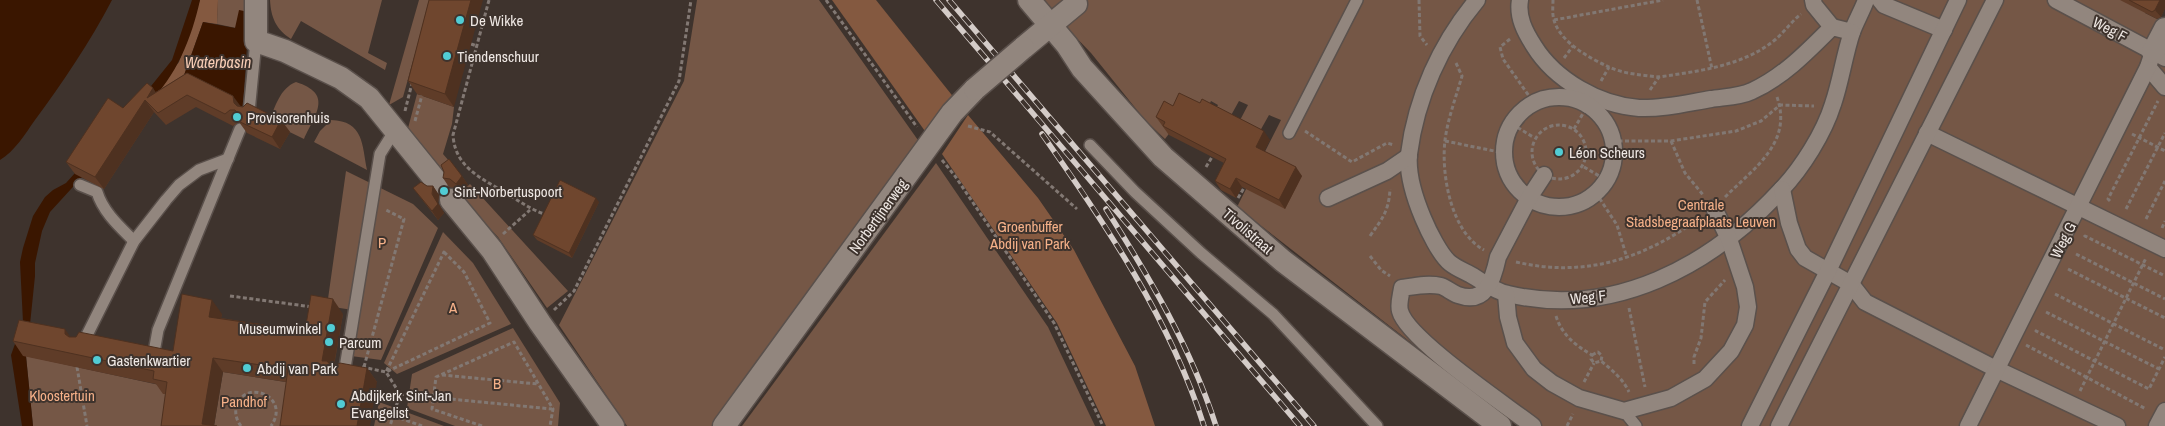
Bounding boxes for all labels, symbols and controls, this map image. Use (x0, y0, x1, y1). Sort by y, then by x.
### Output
place label: De Wikke (470, 10, 523, 31)
street label: Weg F (2089, 11, 2131, 47)
marker: De Wikke (454, 14, 466, 26)
place label: Tiendenschuur (457, 46, 539, 67)
marker: Tiendenschuur (441, 50, 453, 62)
water label: Waterbasin (185, 51, 251, 73)
place label: Provisorenhuis (247, 107, 330, 128)
marker: Provisorenhuis (231, 111, 243, 123)
place label: Léon Scheurs (1569, 142, 1645, 163)
marker: Léon Scheurs (1553, 146, 1565, 158)
street label: Norbertijnerweg (844, 174, 912, 258)
place label: Sint-Norbertuspoort (454, 181, 563, 202)
marker: Sint-Norbertuspoort (438, 185, 450, 197)
park label: Centrale Stadsbegraafplaats Leuven (1626, 194, 1776, 232)
street label: Tivolistraat (1218, 203, 1278, 259)
park label: Groenbuffer Abdij van Park (989, 216, 1071, 254)
street label: Weg G (2045, 218, 2081, 262)
park label: P (378, 232, 386, 253)
street label: Weg F (1569, 285, 1607, 309)
park label: A (448, 297, 458, 318)
place label: Museumwinkel (239, 318, 321, 339)
marker: Museumwinkel (325, 322, 337, 334)
place label: Parcum (339, 332, 381, 353)
marker: Parcum (323, 336, 335, 348)
place label: Gastenkwartier (107, 350, 190, 371)
marker: Gastenkwartier (91, 354, 103, 366)
place label: Abdij van Park (256, 358, 338, 379)
marker: Abdij van Park (241, 362, 253, 374)
park label: B (493, 373, 501, 394)
park label: Kloostertuin (29, 385, 95, 406)
place label: Abdijkerk Sint-Jan Evangelist (350, 385, 452, 423)
park label: Pandhof (221, 391, 267, 412)
marker: Abdijkerk Sint-Jan Evangelist (335, 398, 347, 410)

